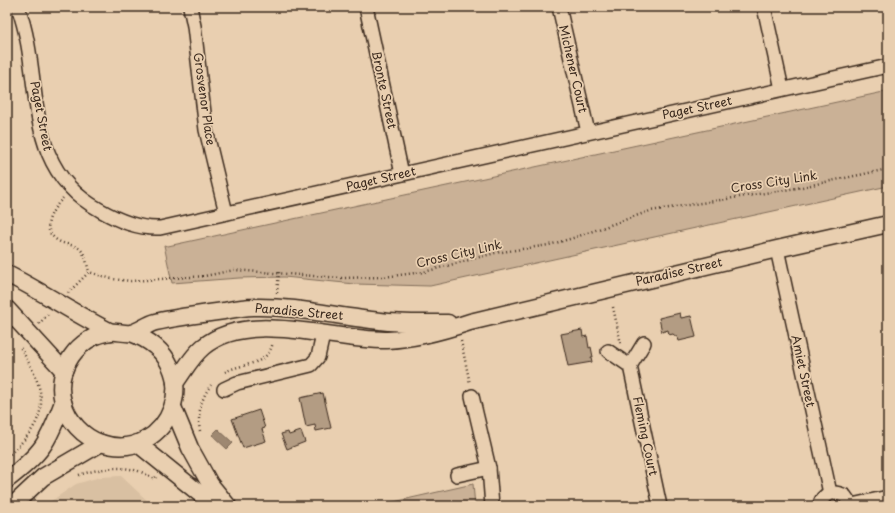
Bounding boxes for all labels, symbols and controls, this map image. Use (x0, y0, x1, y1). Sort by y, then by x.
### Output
street label: Michener Court (555, 23, 593, 114)
street label: Bronte Street (368, 49, 402, 131)
street label: Grosvenor Place (190, 51, 220, 146)
street label: Paget Street (26, 79, 58, 152)
street label: Paget Street (660, 91, 733, 123)
street label: Paget Street (344, 161, 417, 195)
street label: Cross City Link (729, 165, 818, 197)
street label: Cross City Link (414, 234, 503, 272)
street label: Paradise Street (634, 252, 724, 290)
street label: Paradise Street (254, 298, 344, 324)
street label: Amiet Street (788, 333, 820, 409)
street label: Fleming Court (629, 395, 663, 477)

